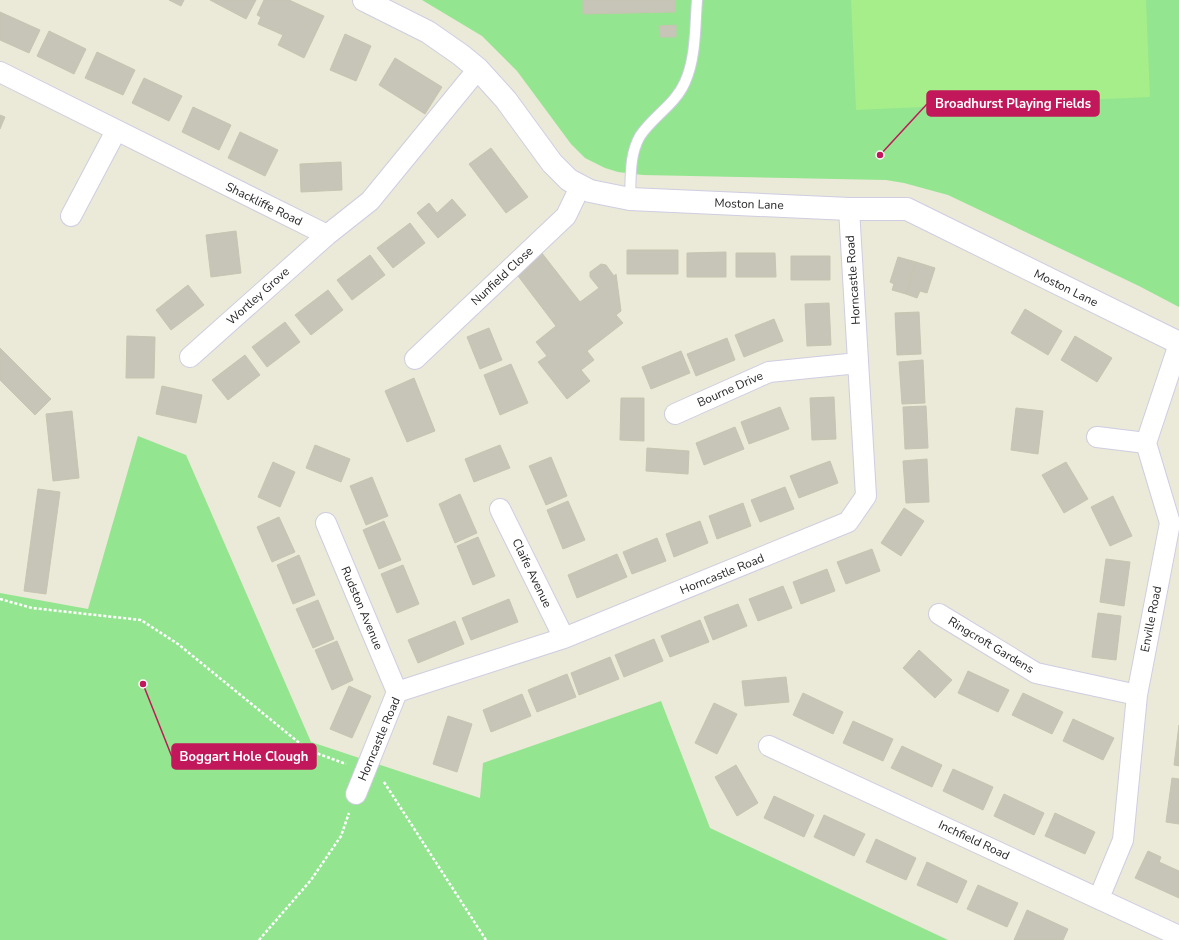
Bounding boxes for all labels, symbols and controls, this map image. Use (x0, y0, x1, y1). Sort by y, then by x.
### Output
callout: Broadhurst Playing Fields (927, 91, 1099, 116)
text: Broadhurst Playing Fields (935, 95, 1091, 113)
street label: Shackliffe Road (223, 179, 305, 229)
street label: Moston Lane (714, 195, 784, 213)
street label: Horncastle Road (842, 235, 864, 325)
street label: Nunfield Close (467, 243, 537, 309)
street label: Wortley Grove (223, 264, 293, 328)
street label: Moston Lane (1031, 266, 1101, 310)
street label: Bourne Drive (695, 367, 765, 411)
street label: Claife Avenue (508, 536, 556, 610)
street label: Horncastle Road (677, 550, 767, 598)
street label: Rudston Avenue (337, 564, 387, 652)
street label: Enville Road (1137, 585, 1165, 653)
street label: Ringcroft Gardens (945, 613, 1037, 677)
street label: Horncastle Road (354, 695, 404, 783)
callout: Boggart Hole Clough (172, 744, 316, 769)
text: Boggart Hole Clough (180, 748, 308, 766)
street label: Inchfield Road (936, 817, 1012, 863)

